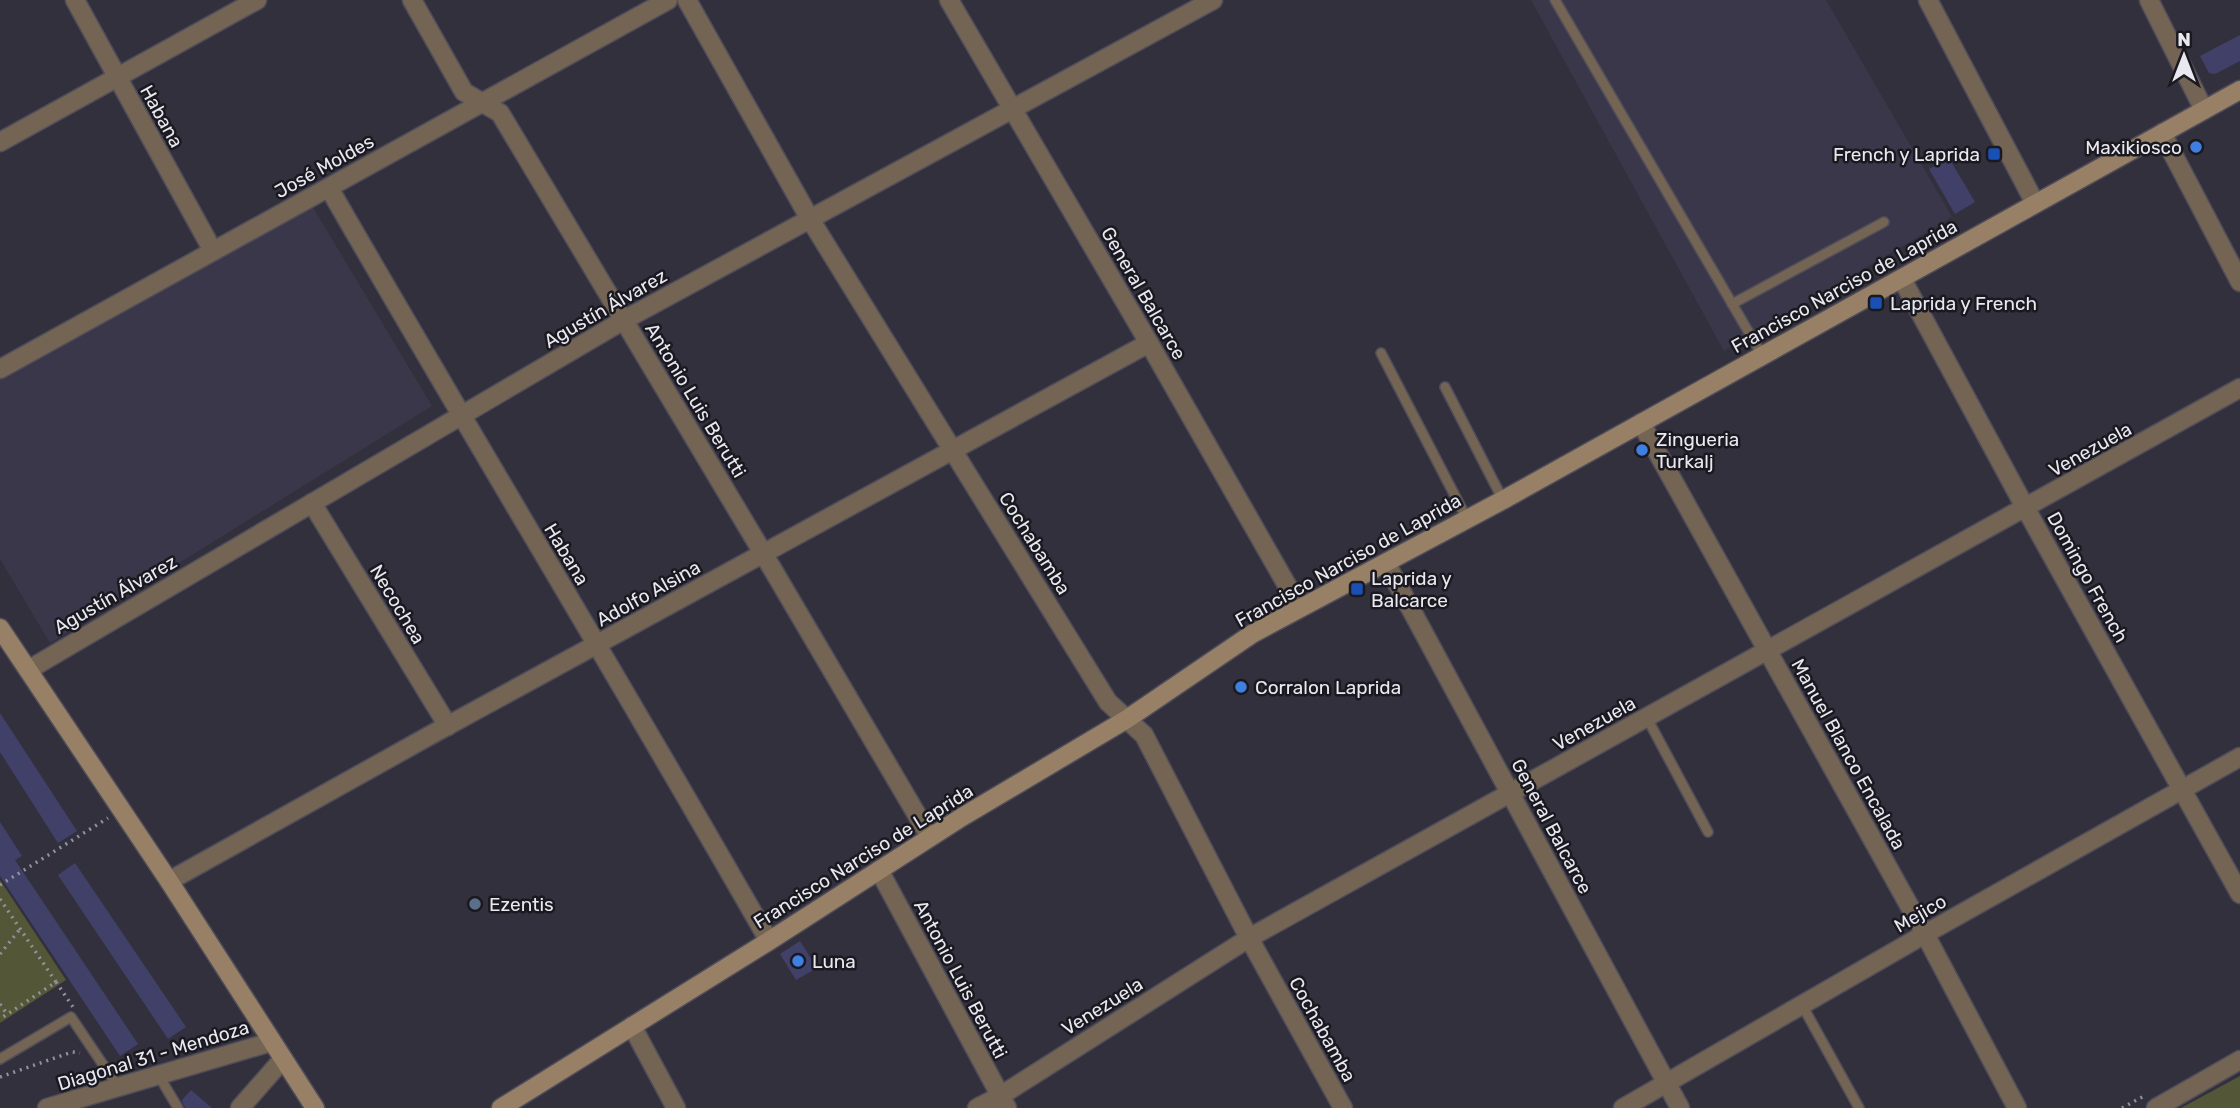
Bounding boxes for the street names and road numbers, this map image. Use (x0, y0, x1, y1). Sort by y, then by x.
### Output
street label: Habana (135, 81, 188, 151)
street label: José Moldes (270, 130, 378, 203)
street label: Francisco Narciso de Laprida (1727, 215, 1961, 358)
street label: General Balcarce (1096, 223, 1191, 364)
street label: Agustín Álvarez (540, 264, 671, 353)
street label: Antonio Luis Berutti (640, 319, 751, 482)
street label: Venezuela (2045, 417, 2136, 482)
street label: Cochabamba (994, 488, 1075, 599)
street label: Francisco Narciso de Laprida (1231, 489, 1465, 632)
street label: Domingo French (2042, 508, 2133, 647)
street label: Habana (539, 519, 594, 589)
street label: Agustín Álvarez (50, 550, 181, 639)
street label: Adolfo Alsina (592, 555, 704, 631)
street label: Necochea (365, 560, 430, 648)
street label: Manuel Blanco Encalada (1786, 655, 1911, 854)
street label: Venezuela (1549, 691, 1640, 756)
street label: General Balcarce (1506, 755, 1597, 898)
street label: Francisco Narciso de Laprida (749, 779, 977, 934)
street label: Mejico (1890, 889, 1950, 938)
street label: Antonio Luis Berutti (909, 896, 1012, 1062)
street label: Venezuela (1058, 973, 1147, 1040)
street label: Cochabamba (1284, 973, 1361, 1086)
street label: Diagonal 31 - Mendoza (55, 1015, 252, 1096)

